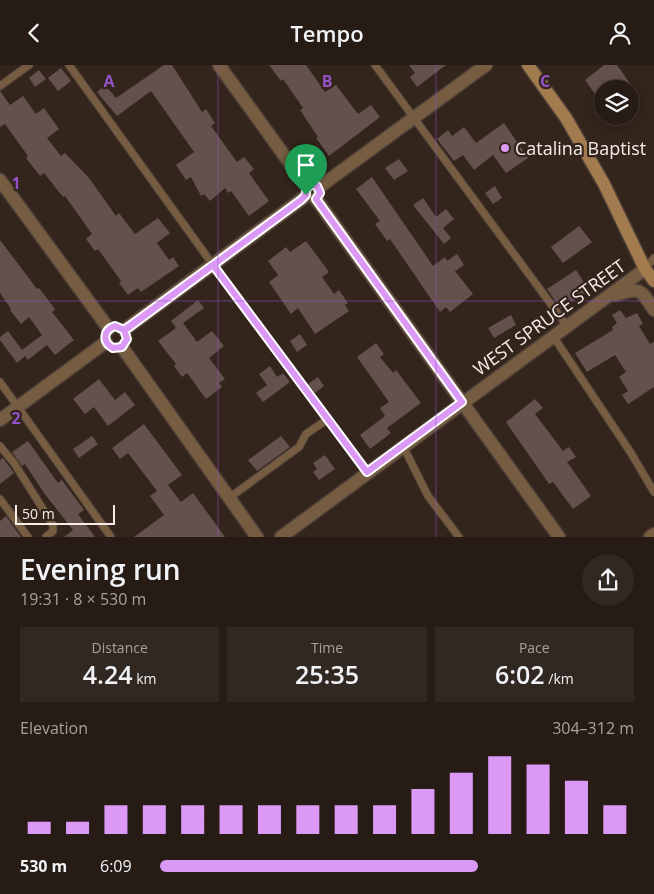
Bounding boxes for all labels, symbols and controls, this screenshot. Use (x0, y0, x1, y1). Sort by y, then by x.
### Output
text: Tempo (290, 18, 364, 48)
icon: back (20, 19, 48, 47)
icon: person (606, 19, 634, 47)
text: A (103, 70, 115, 92)
text: B (322, 70, 332, 92)
text: C (540, 70, 550, 92)
map controls (594, 80, 639, 125)
button: layers (594, 80, 639, 125)
place label: Catalina Baptist (515, 136, 646, 160)
marker: Catalina Baptist (499, 142, 511, 154)
pin (285, 144, 327, 195)
icon: arrive (292, 151, 320, 179)
text: 1 (11, 172, 21, 194)
street label: WEST SPRUCE STREET (468, 254, 630, 380)
text: 2 (11, 407, 21, 429)
scale bar (15, 502, 115, 525)
text: 50 m (22, 504, 55, 523)
text: Evening run (20, 550, 181, 588)
button: share (582, 554, 634, 606)
text: 19:31 · 8 × 530 m (20, 588, 146, 610)
text: Distance (92, 638, 148, 657)
text: Time (311, 638, 343, 657)
text: Pace (519, 638, 550, 657)
text: 4.24 (83, 657, 133, 691)
text: 25:35 (295, 657, 359, 691)
text: 6:02 (495, 657, 545, 691)
text: km (133, 669, 157, 688)
text: /km (545, 669, 574, 688)
text: Elevation (20, 717, 88, 739)
text: 304–312 m (552, 717, 634, 739)
text: 530 m (20, 855, 67, 877)
text: 6:09 (100, 855, 132, 877)

